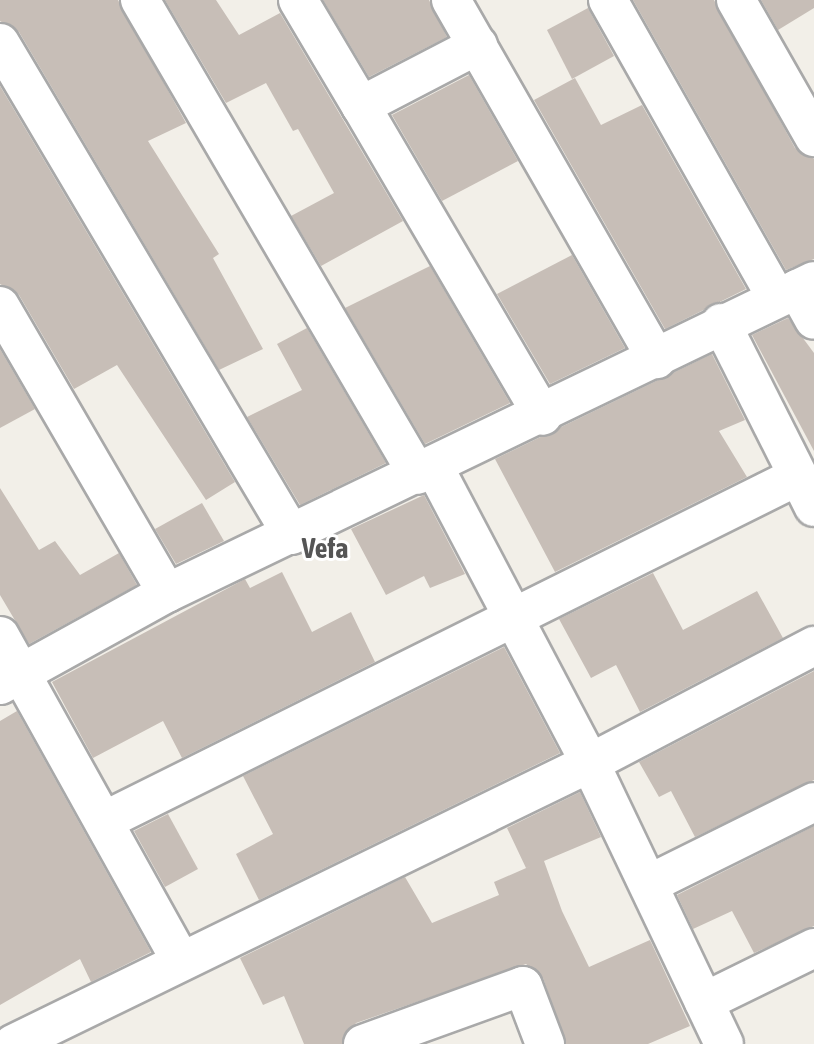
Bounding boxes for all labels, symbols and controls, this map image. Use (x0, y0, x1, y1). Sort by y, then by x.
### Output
district label: Vefa (302, 531, 348, 565)

